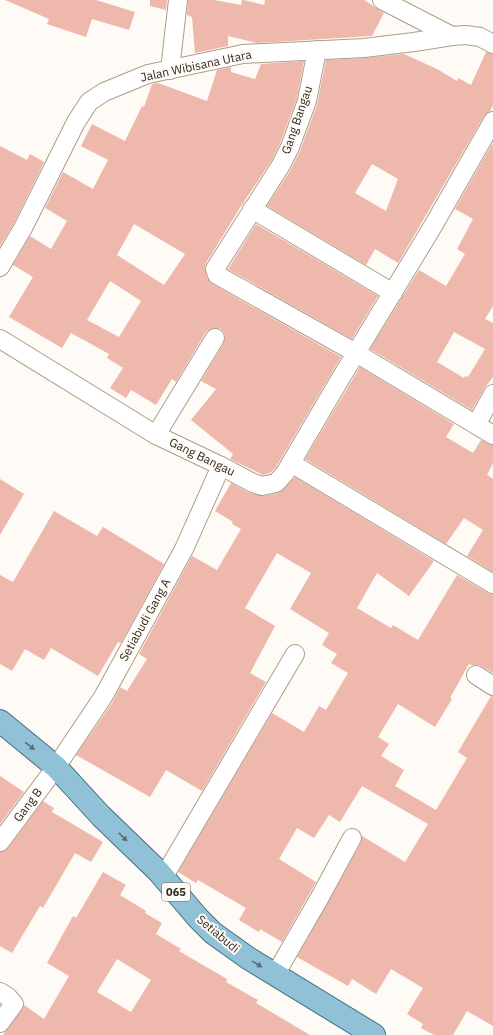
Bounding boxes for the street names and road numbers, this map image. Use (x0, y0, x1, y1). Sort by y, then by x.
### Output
street label: Jalan Wibisana Utara (139, 46, 253, 85)
street label: Gang Bangau (278, 84, 315, 156)
street label: Gang Bangau (167, 434, 238, 479)
street label: Setiabudi Gang A (116, 576, 174, 664)
street label: Gang B (10, 785, 45, 825)
road number: 065 (162, 883, 190, 901)
street label: Setiabudi (194, 912, 243, 956)

